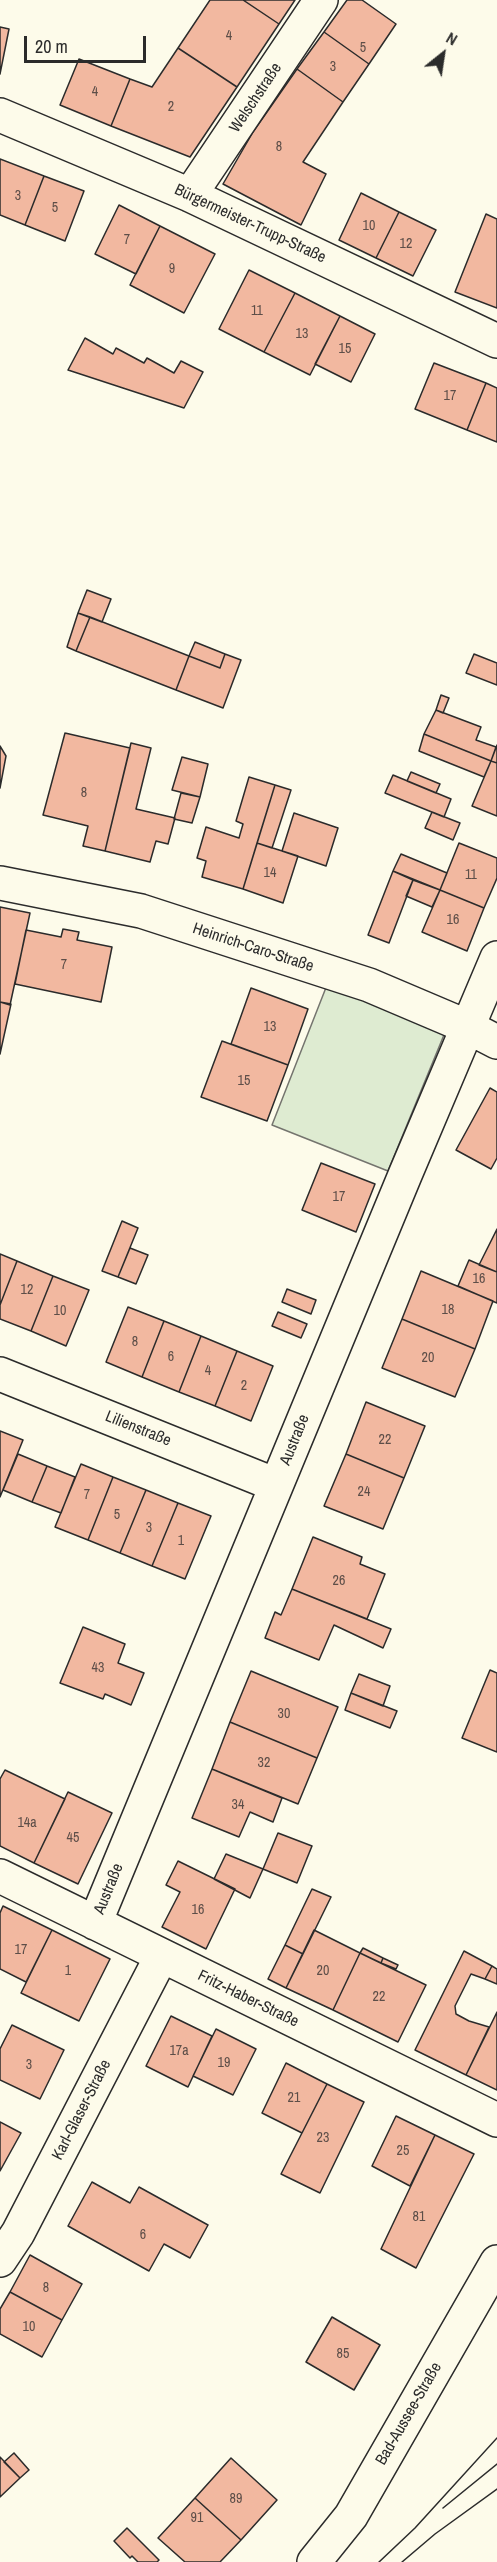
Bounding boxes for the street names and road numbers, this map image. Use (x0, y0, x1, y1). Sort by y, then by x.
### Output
street label: Welschstraße (226, 59, 286, 137)
street label: Bürgermeister-Trupp-Straße (171, 180, 329, 268)
street label: Heinrich-Caro-Straße (190, 919, 316, 977)
street label: Lilienstraße (102, 1407, 174, 1451)
street label: Austraße (276, 1412, 314, 1468)
street label: Austraße (90, 1861, 128, 1917)
street label: Fritz-Haber-Straße (194, 1966, 302, 2032)
street label: Karl-Glaser-Straße (48, 2057, 116, 2163)
street label: Bad-Aussee-Straße (372, 2359, 446, 2469)

